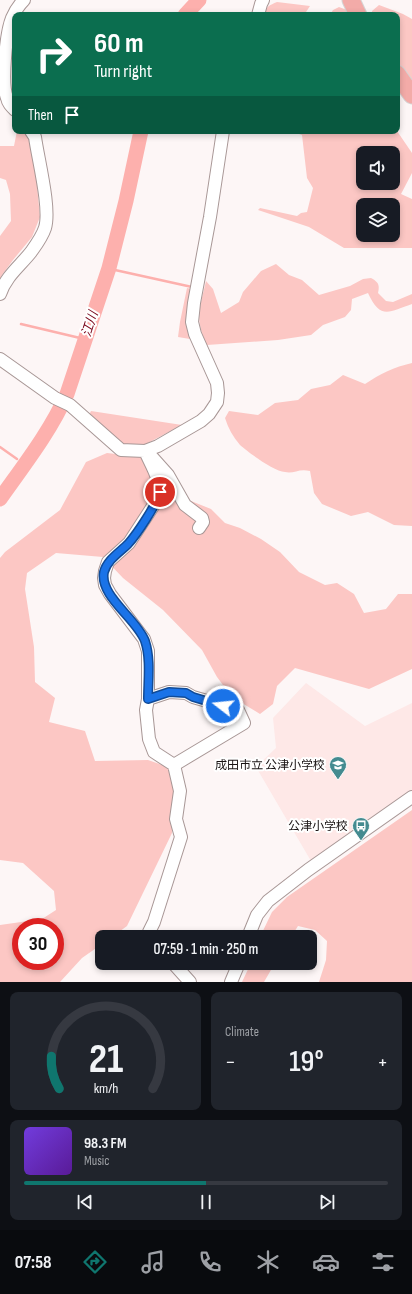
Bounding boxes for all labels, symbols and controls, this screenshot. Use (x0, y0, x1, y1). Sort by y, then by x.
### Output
text: 60 m (94, 27, 143, 60)
icon: right (28, 28, 80, 80)
text: Turn right (94, 61, 152, 82)
icon: arrive (61, 104, 83, 126)
text: Then (28, 106, 53, 125)
map controls (356, 146, 400, 242)
button: sound (356, 146, 400, 190)
button: layers (356, 198, 400, 242)
water label: 江川 (78, 307, 102, 339)
pin (143, 475, 177, 509)
icon: arrive (149, 481, 171, 503)
position arrow (202, 685, 244, 727)
school or university icon: 成田市立 公津小学校 (328, 755, 348, 780)
place label: 成田市立 公津小学校 (215, 758, 325, 773)
bus stop icon: 公津小学校 (351, 816, 371, 841)
place label: 公津小学校 (288, 819, 348, 834)
speed limit sign: 30 (12, 918, 64, 970)
text: 07:59 · 1 min · 250 m (154, 940, 258, 959)
text: Climate (225, 1024, 259, 1040)
text: 21 (88, 1035, 123, 1084)
text: 19° (289, 1044, 324, 1080)
text: − (225, 1049, 236, 1076)
text: + (377, 1049, 388, 1076)
text: km/h (93, 1080, 118, 1097)
text: 98.3 FM (84, 1134, 126, 1153)
text: Music (84, 1153, 109, 1169)
icon: previous (74, 1191, 96, 1213)
icon: pause (195, 1191, 217, 1213)
icon: next (316, 1191, 338, 1213)
icon: directions (81, 1248, 109, 1276)
icon: music (139, 1248, 167, 1276)
icon: phone (196, 1248, 224, 1276)
icon: climate (254, 1248, 282, 1276)
icon: car (312, 1248, 340, 1276)
icon: filters (369, 1248, 397, 1276)
text: 07:58 (15, 1252, 52, 1273)

